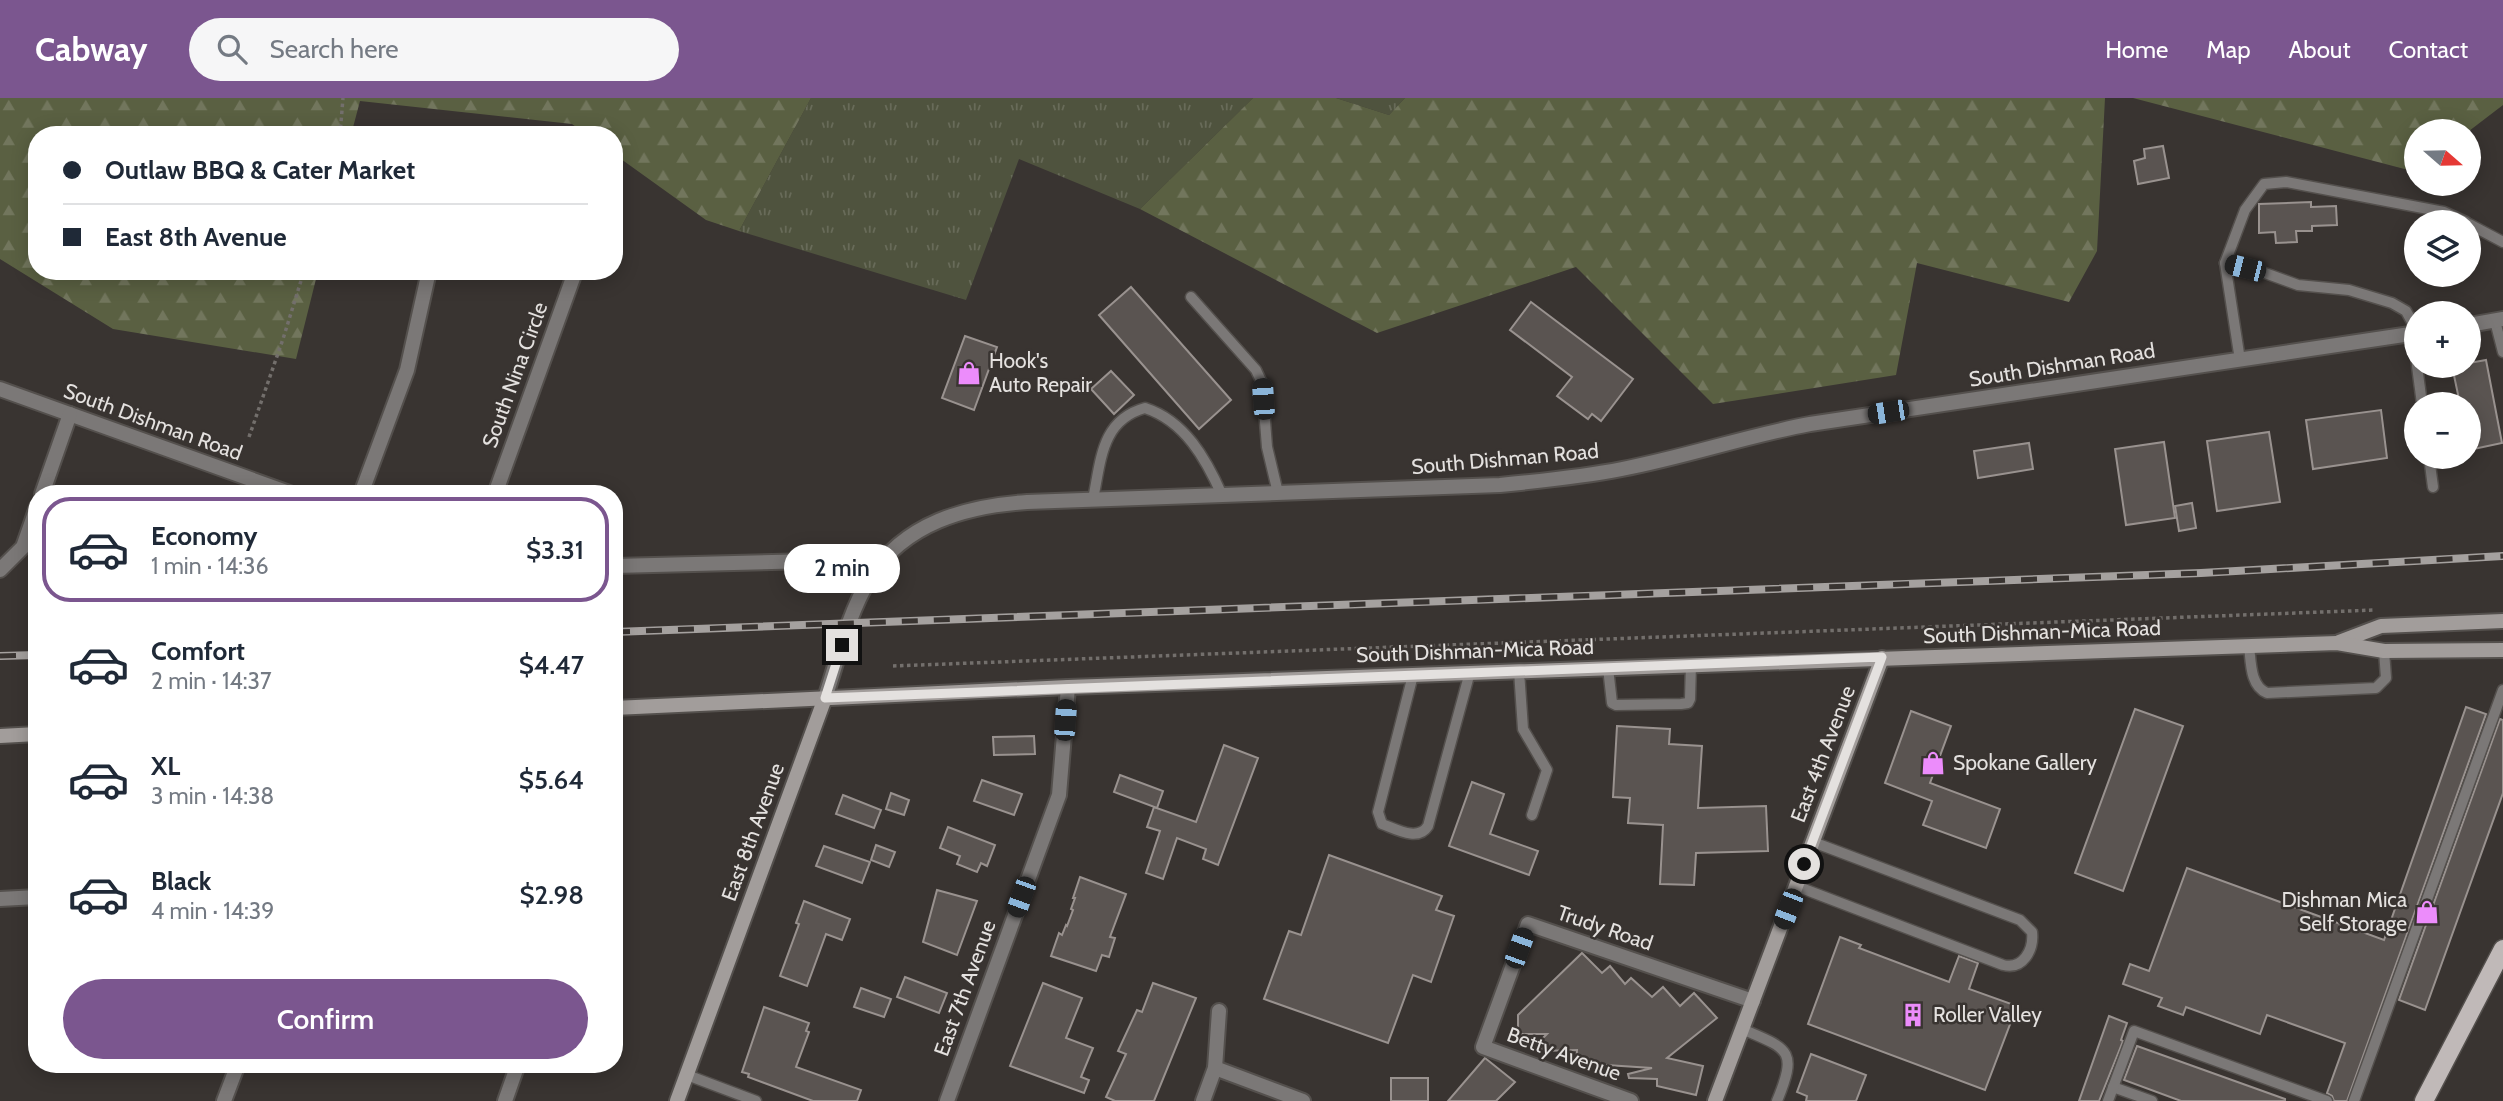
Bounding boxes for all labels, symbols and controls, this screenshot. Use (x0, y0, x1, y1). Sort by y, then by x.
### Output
search box (189, 18, 679, 81)
text: Cabway (35, 29, 147, 69)
icon: search (213, 30, 251, 68)
text: Search here (269, 33, 399, 65)
text: Home (2105, 35, 2168, 64)
text: Map (2206, 35, 2251, 64)
text: About (2289, 35, 2351, 64)
text: Contact (2389, 35, 2468, 64)
north arrow (2404, 119, 2482, 196)
map controls (2404, 119, 2481, 469)
text: Outlaw BBQ & Cater Market (105, 154, 415, 186)
button: layers (2404, 210, 2481, 287)
text: East 8th Avenue (105, 221, 287, 253)
car (2223, 253, 2268, 283)
street label: South Nina Circle (477, 298, 553, 451)
button: + (2404, 301, 2481, 378)
street label: South Dishman Road (1967, 337, 2157, 392)
place label: Hook's Auto Repair (989, 348, 1092, 397)
shop icon: Hook's Auto Repair (955, 359, 983, 387)
car (1252, 377, 1275, 421)
street label: South Dishman Road (60, 378, 246, 465)
button: − (2404, 392, 2481, 469)
car (1866, 398, 1911, 426)
street label: South Dishman Road (1410, 438, 1600, 479)
icon: car (67, 518, 130, 581)
text: Economy (151, 520, 257, 552)
text: $3.31 (526, 534, 584, 566)
callout: 2 min (784, 544, 900, 592)
text: 1 min · 14:36 (151, 552, 268, 580)
text: 2 min (814, 554, 870, 582)
street label: South Dishman-Mica Road (1923, 615, 2161, 648)
route end (826, 629, 858, 661)
icon: car (67, 633, 130, 696)
street label: South Dishman-Mica Road (1356, 634, 1594, 667)
text: Comfort (151, 635, 245, 667)
text: $4.47 (519, 649, 584, 681)
text: 2 min · 14:37 (151, 667, 272, 695)
street label: East 4th Avenue (1785, 682, 1860, 826)
car (1054, 698, 1077, 742)
icon: car (67, 748, 130, 811)
shop icon: Spokane Gallery (1919, 749, 1947, 777)
text: XL (151, 750, 180, 782)
place label: Spokane Gallery (1953, 750, 2097, 775)
street label: East 8th Avenue (716, 759, 789, 904)
text: $5.64 (519, 764, 584, 796)
text: 3 min · 14:38 (151, 782, 274, 810)
route start (1788, 848, 1820, 880)
icon: car (67, 863, 130, 926)
text: Black (151, 865, 211, 897)
car (1004, 874, 1039, 920)
text: $2.98 (519, 879, 584, 911)
car (1771, 886, 1806, 932)
place label: Dishman Mica Self Storage (2281, 887, 2407, 936)
text: 4 min · 14:39 (151, 897, 274, 925)
shop icon: Dishman Mica Self Storage (2413, 898, 2441, 926)
street label: Trudy Road (1554, 900, 1656, 956)
street label: East 7th Avenue (928, 916, 1001, 1059)
car (1502, 925, 1537, 971)
button: Confirm (63, 979, 588, 1059)
building icon: Roller Valley (1899, 1001, 1927, 1029)
place label: Roller Valley (1933, 1002, 2042, 1027)
street label: Betty Avenue (1504, 1021, 1625, 1086)

